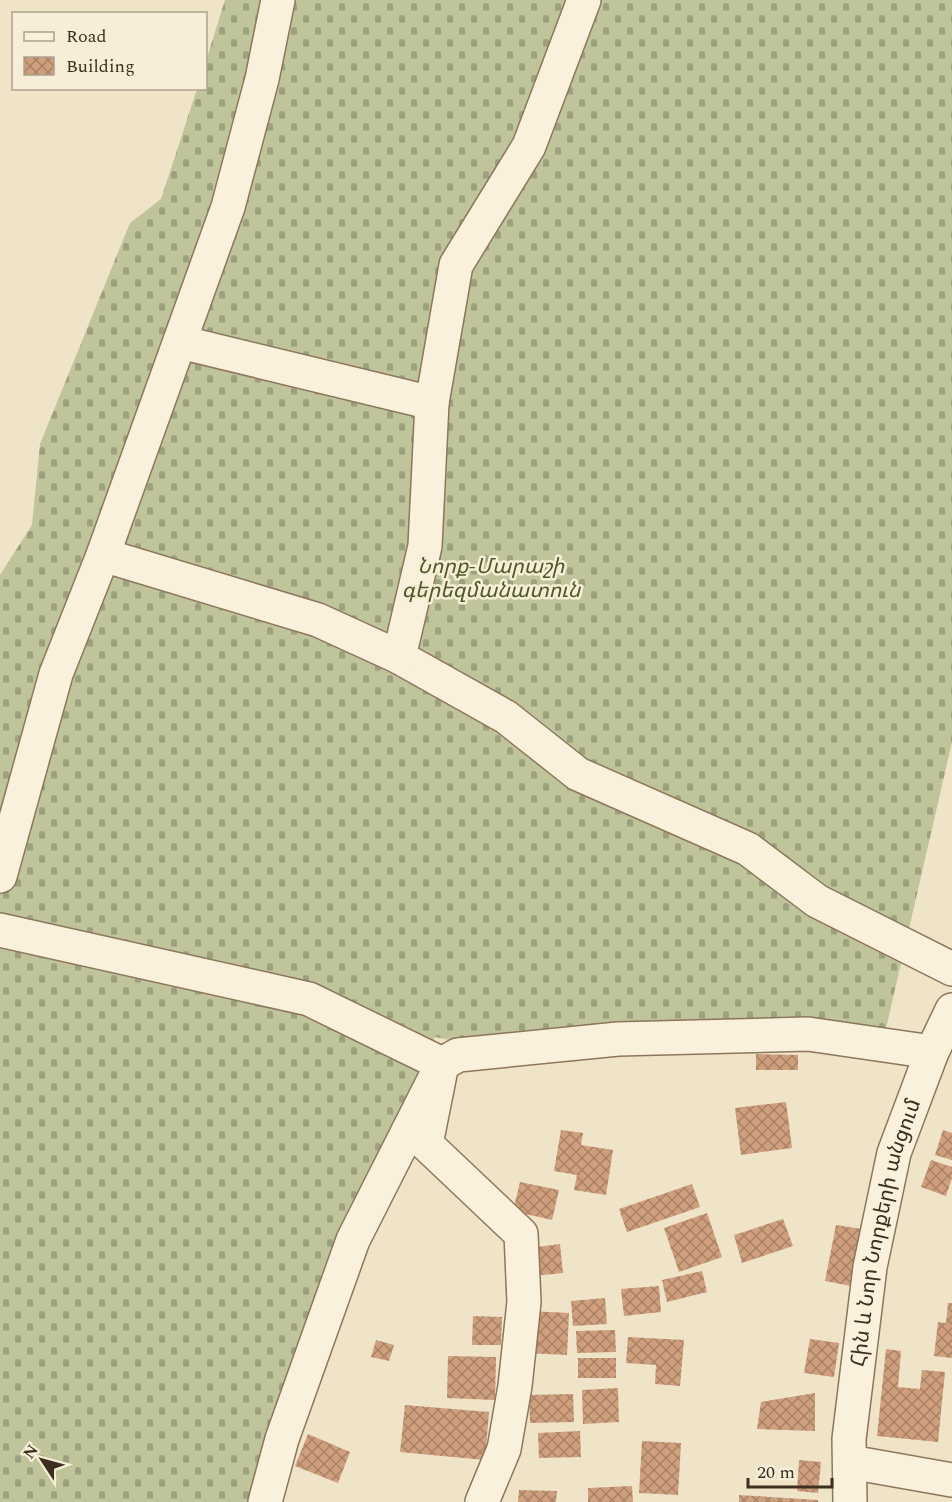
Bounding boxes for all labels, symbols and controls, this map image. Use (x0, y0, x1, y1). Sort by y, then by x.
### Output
legend (12, 12, 207, 90)
text: Road (66, 23, 107, 50)
text: Building (66, 53, 135, 80)
park label: Նորք-Մարաշի գերեզմանատուն (402, 551, 582, 607)
street label: Հին և Նոր Նորքերի անցում (843, 1094, 930, 1369)
north arrow (12, 1430, 72, 1490)
text: N (17, 1439, 44, 1464)
scale bar (748, 1451, 832, 1489)
text: 20 m (757, 1459, 795, 1486)

